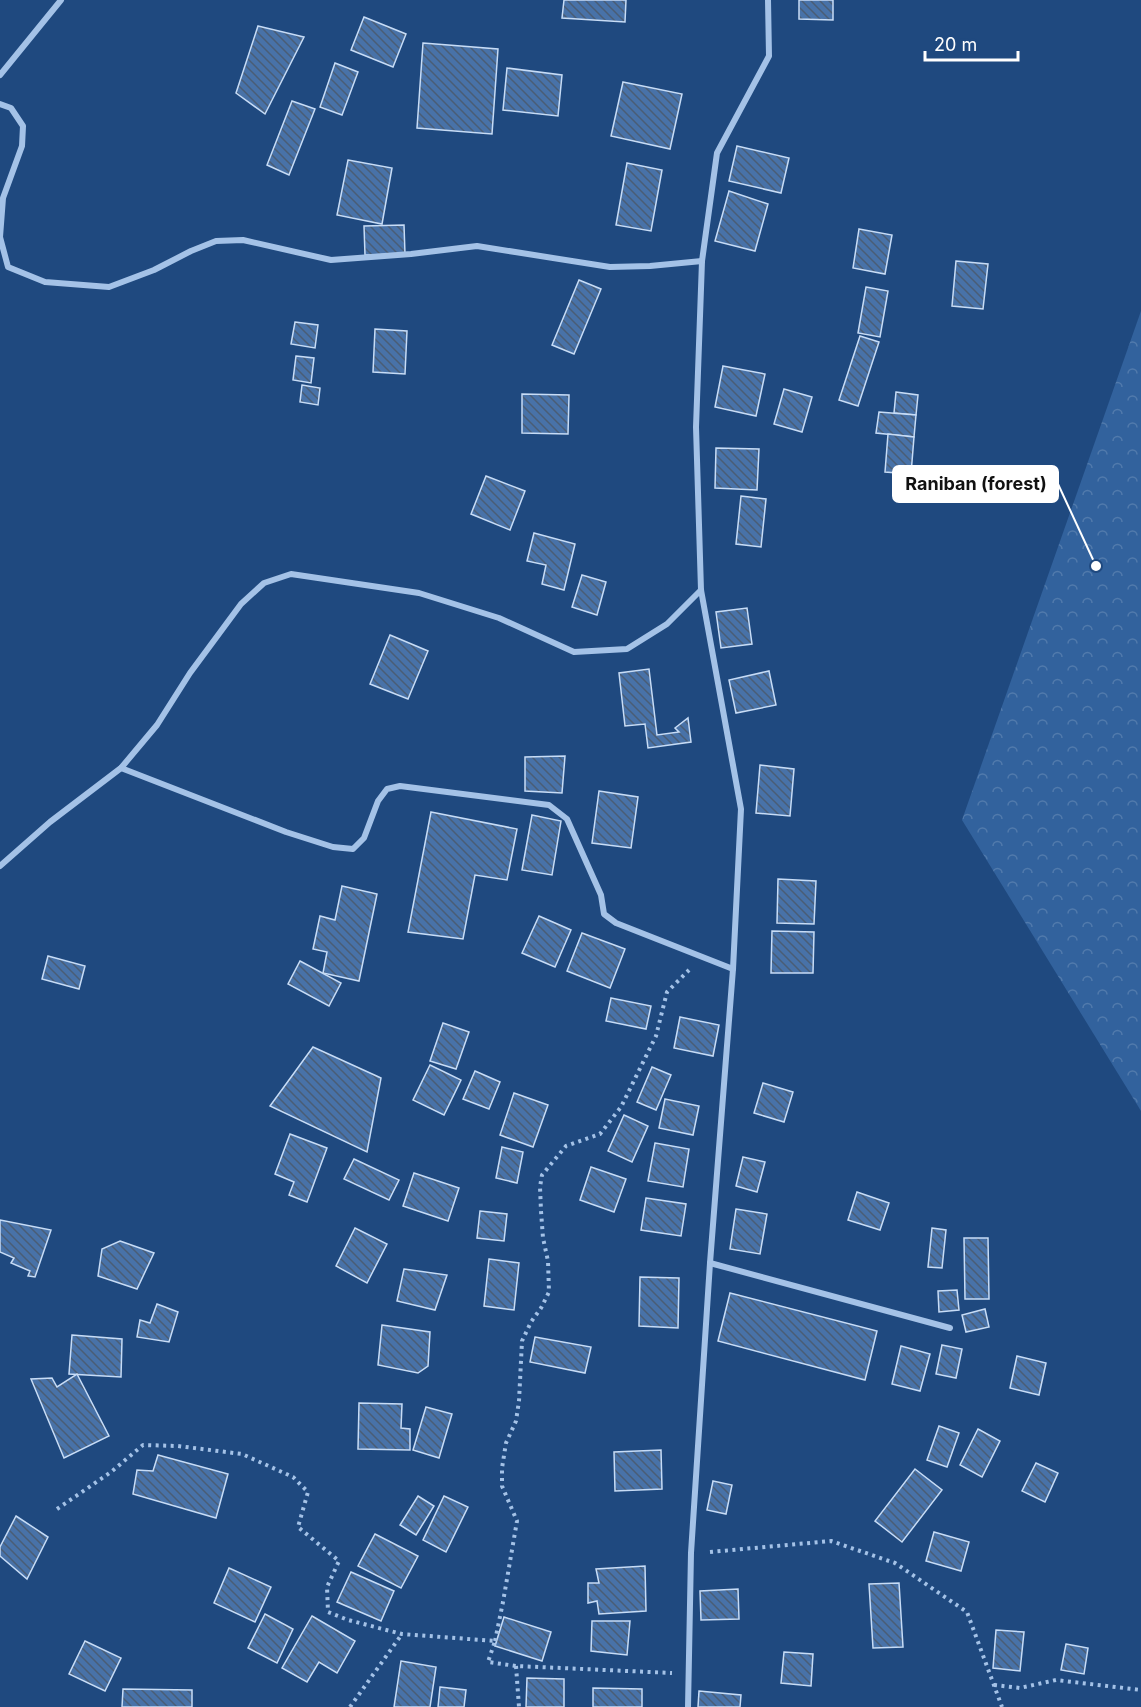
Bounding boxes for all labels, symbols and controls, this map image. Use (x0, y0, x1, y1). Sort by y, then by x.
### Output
scale bar (925, 24, 1018, 62)
text: 20 m (934, 34, 977, 55)
callout: Raniban (forest) (893, 466, 1058, 502)
text: Raniban (forest) (905, 473, 1047, 494)

